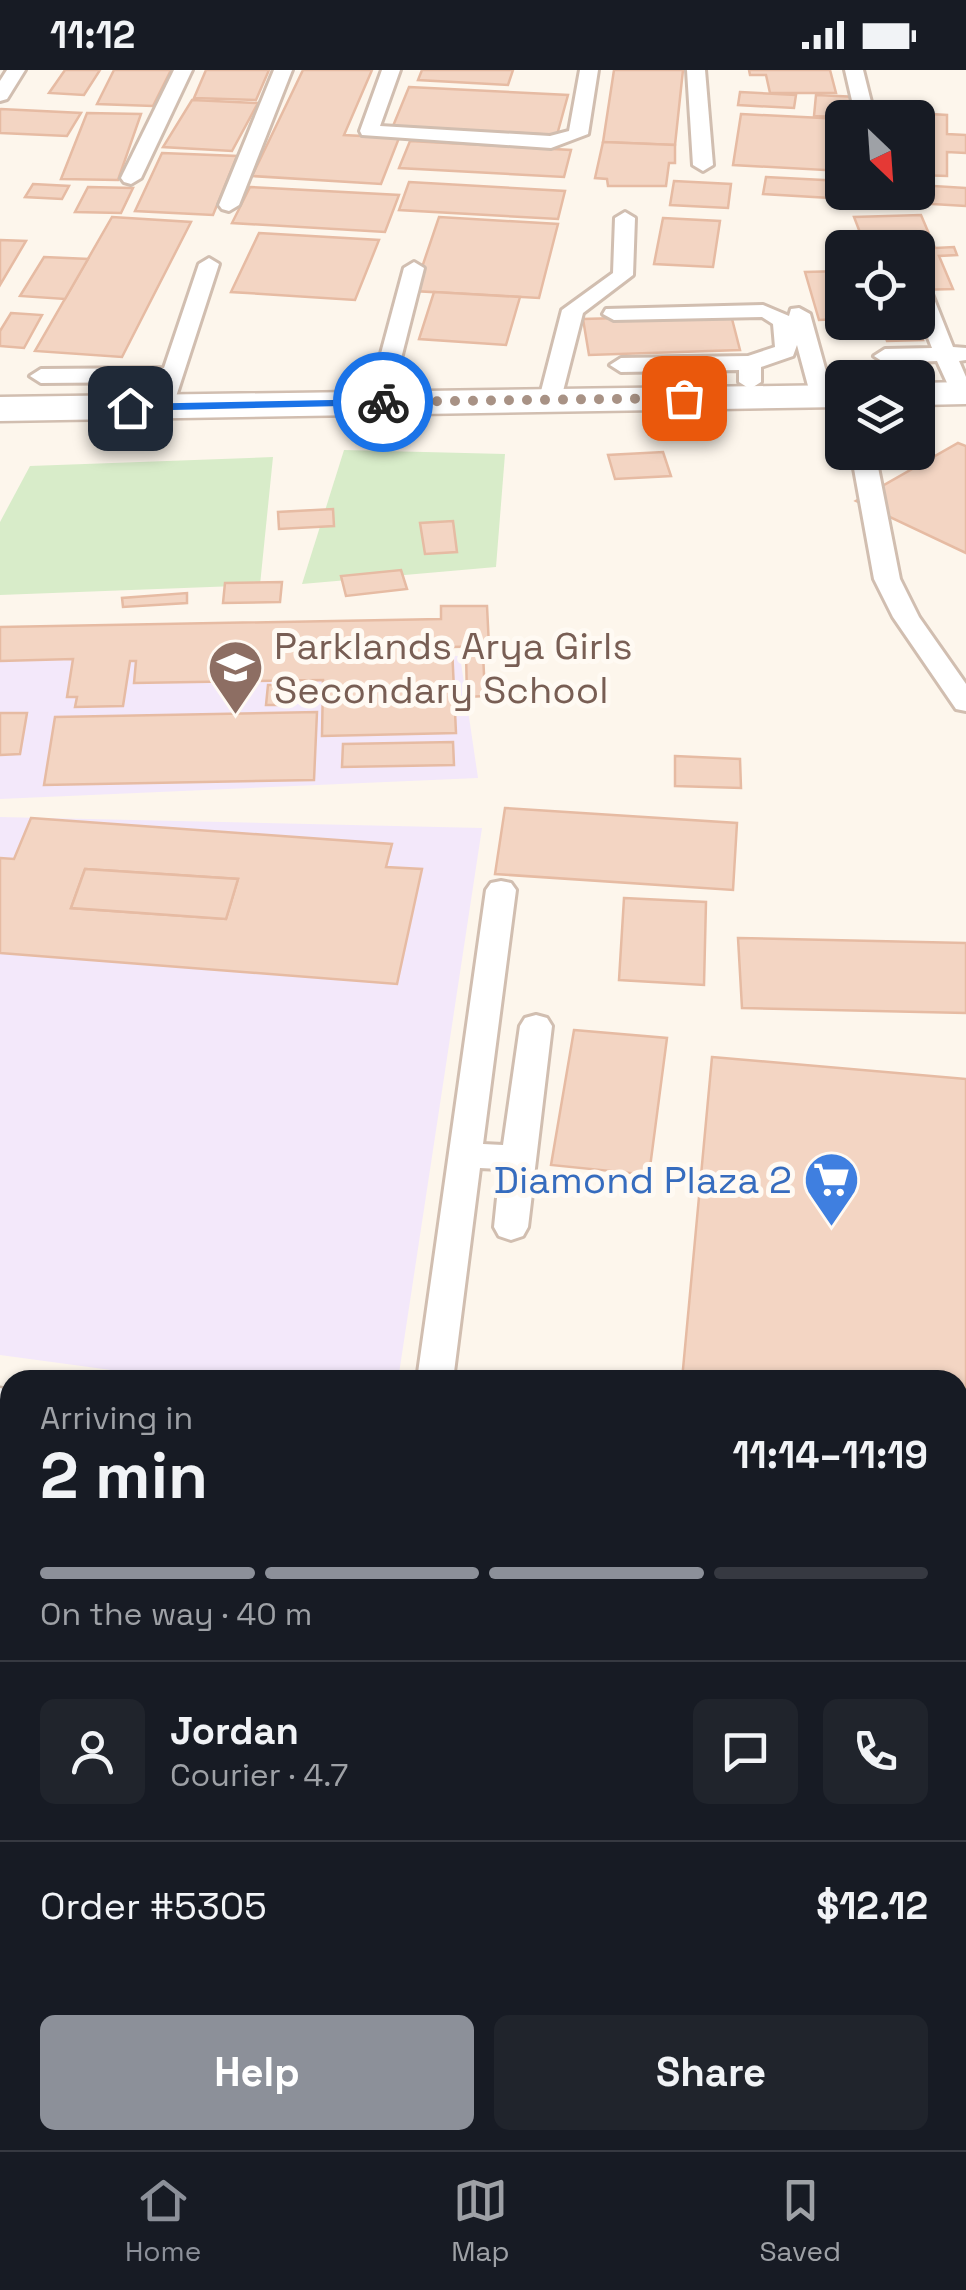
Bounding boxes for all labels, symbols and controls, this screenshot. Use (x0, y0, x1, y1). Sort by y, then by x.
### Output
text: 11:12 (50, 11, 135, 59)
north arrow (825, 100, 935, 210)
map controls (825, 100, 935, 470)
button: locate (825, 230, 935, 340)
courier (333, 352, 433, 452)
pin (642, 356, 727, 441)
button: layers (825, 360, 935, 470)
pin (88, 366, 173, 451)
icon: bag (657, 371, 712, 426)
icon: bike (356, 375, 411, 430)
icon: home (103, 381, 158, 436)
place label: Parklands Arya Girls Secondary School (274, 622, 632, 714)
school or university icon: Parklands Arya Girls Secondary School (205, 638, 265, 717)
supermarket icon: Diamond Plaza 2 (801, 1150, 861, 1229)
place label: Diamond Plaza 2 (494, 1156, 792, 1204)
text: Arriving in (40, 1398, 193, 1438)
text: 11:14–11:19 (732, 1431, 928, 1479)
text: 2 min (40, 1434, 208, 1517)
text: On the way · 40 m (40, 1594, 312, 1634)
button: person (40, 1699, 145, 1804)
button: chat (693, 1699, 798, 1804)
button: phone (823, 1699, 928, 1804)
text: Jordan (170, 1707, 299, 1755)
text: Courier · 4.7 (170, 1755, 348, 1795)
text: Order #5305 (40, 1882, 267, 1930)
text: $12.12 (816, 1882, 928, 1930)
button: Help (40, 2015, 474, 2130)
button: Share (494, 2015, 928, 2130)
tab: Home (125, 2173, 201, 2269)
tab: Map (451, 2173, 510, 2269)
tab: Saved (759, 2173, 841, 2269)

